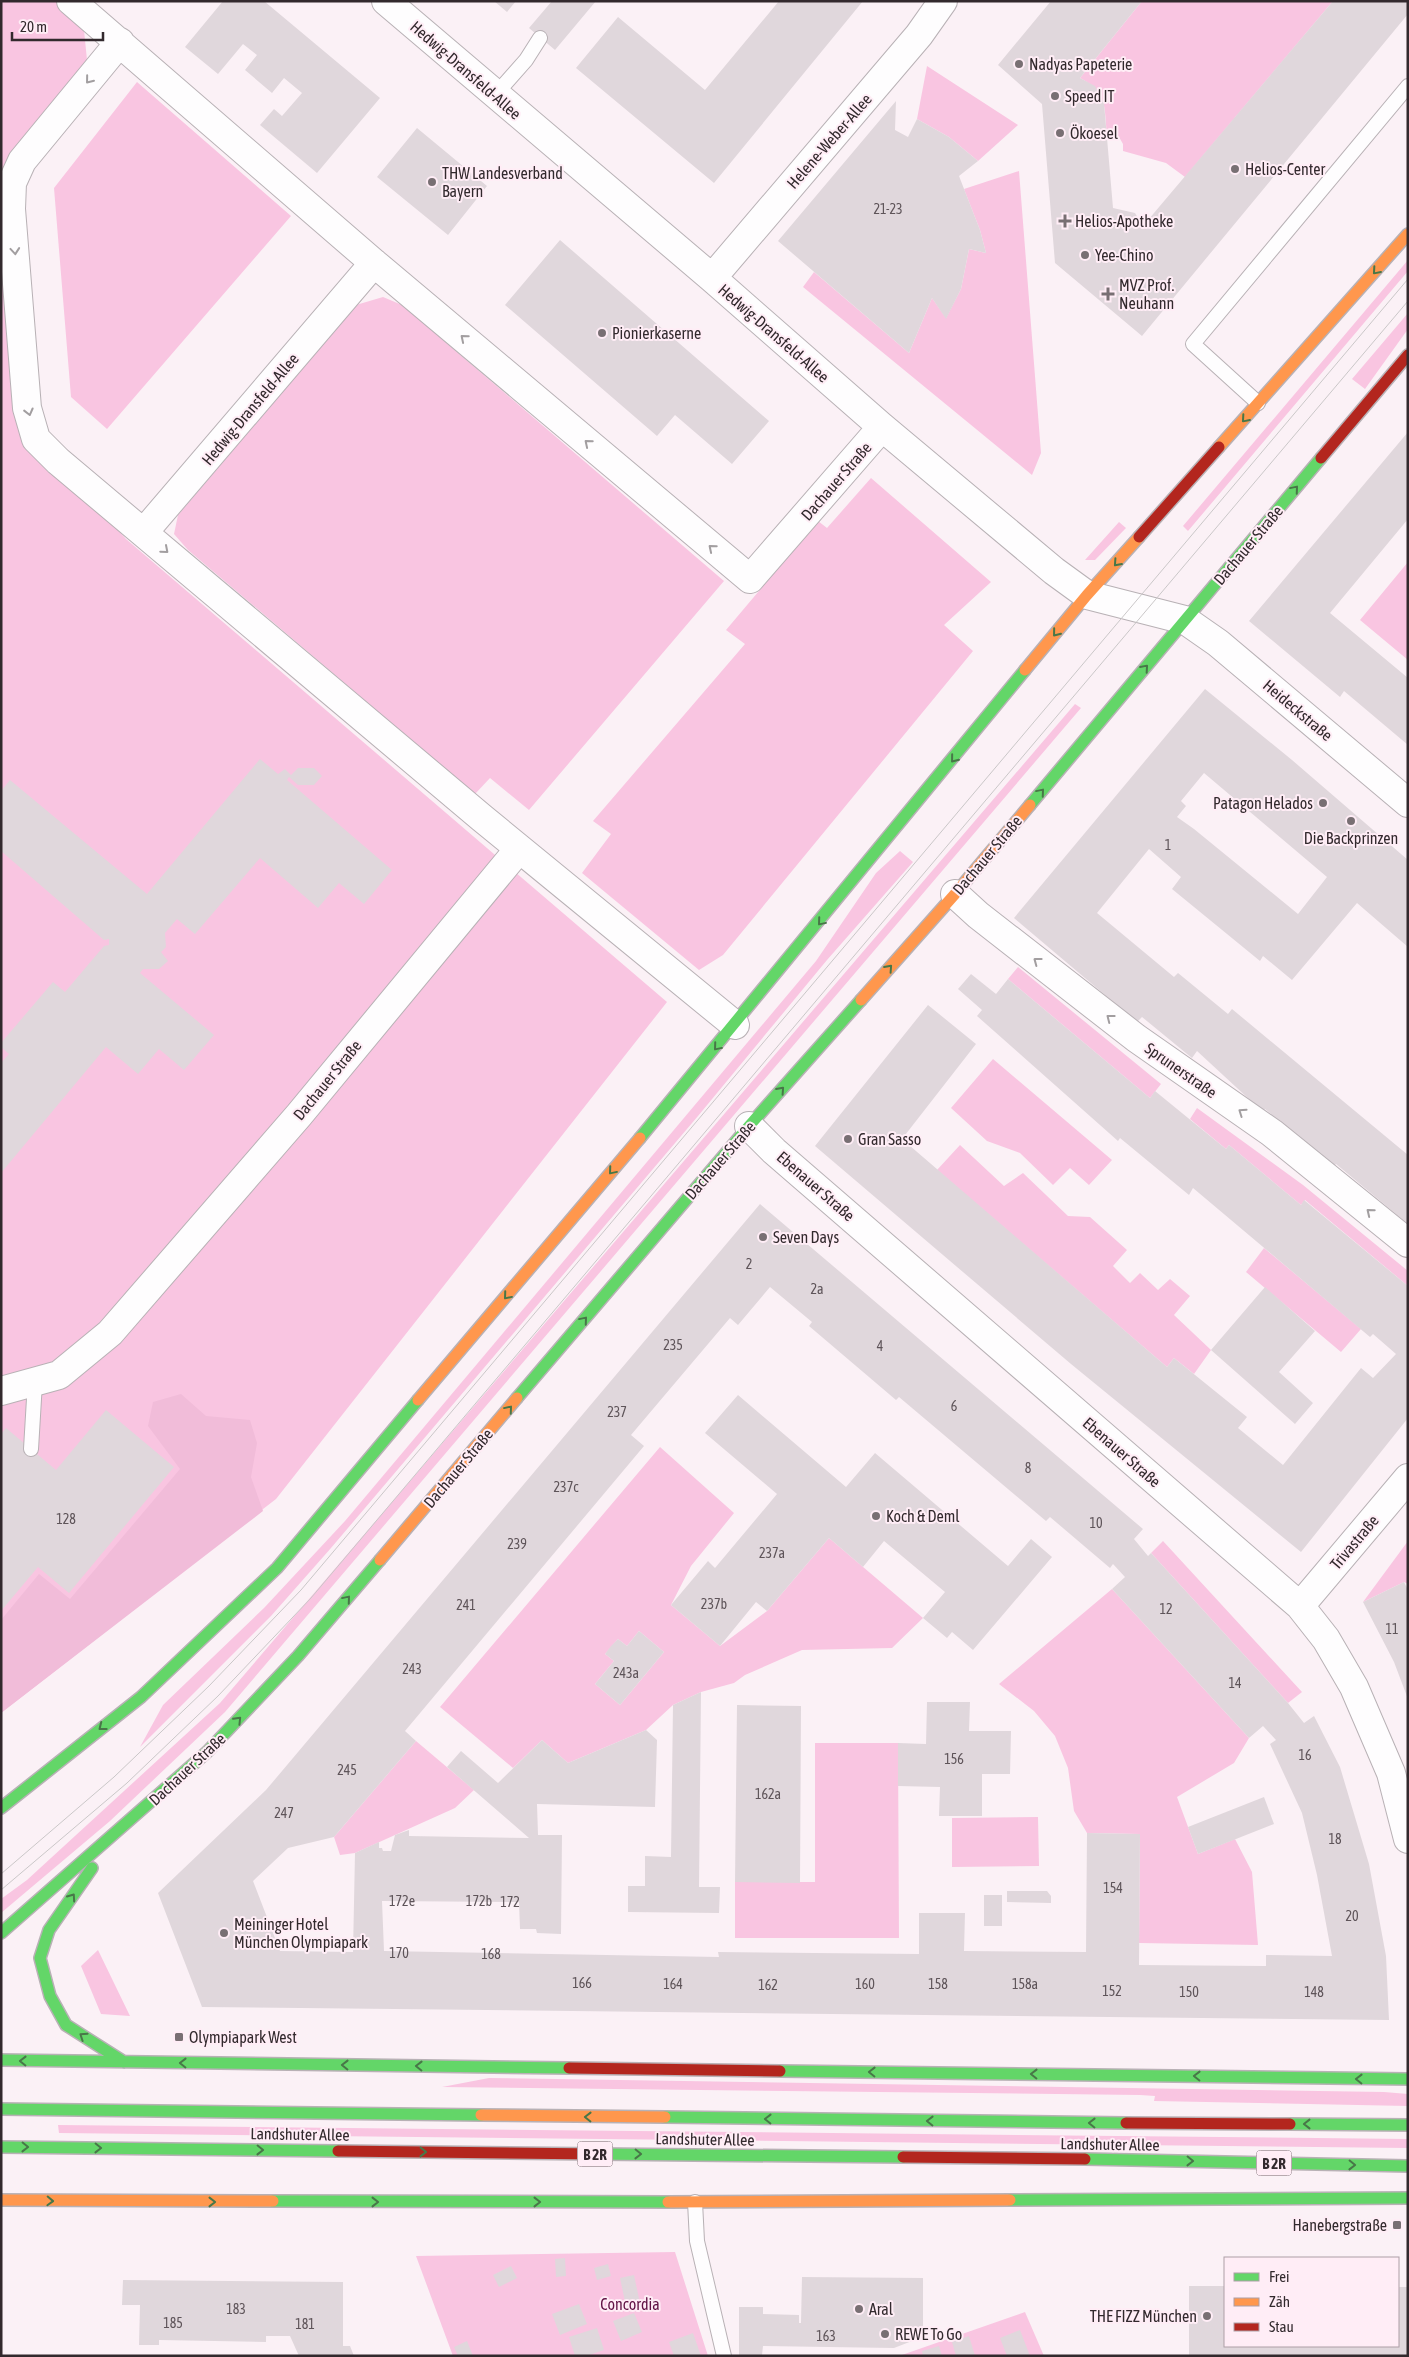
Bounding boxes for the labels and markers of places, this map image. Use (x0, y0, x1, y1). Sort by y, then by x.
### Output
place label: Nadyas Papeterie (1029, 55, 1132, 74)
marker: Nadyas Papeterie (1013, 58, 1025, 70)
place label: Speed IT (1065, 87, 1115, 106)
marker: Speed IT (1049, 90, 1061, 102)
place label: Ökoesel (1070, 124, 1119, 142)
marker: Ökoesel (1054, 127, 1066, 139)
place label: Helios-Center (1245, 160, 1326, 178)
marker: Helios-Center (1229, 163, 1241, 175)
place label: THW Landesverband Bayern (442, 164, 563, 201)
marker: THW Landesverband Bayern (426, 176, 438, 188)
place label: Helios-Apotheke (1075, 212, 1173, 231)
marker: Helios-Apotheke (1059, 215, 1071, 227)
place label: Yee-Chino (1095, 246, 1154, 264)
marker: Yee-Chino (1079, 249, 1091, 261)
place label: MVZ Prof. Neuhann (1119, 276, 1174, 312)
marker: MVZ Prof. Neuhann (1101, 287, 1115, 301)
place label: Pionierkaserne (612, 324, 701, 342)
marker: Pionierkaserne (596, 327, 608, 339)
place label: Patagon Helados (1213, 794, 1313, 813)
marker: Patagon Helados (1317, 797, 1329, 809)
marker: Die Backprinzen (1345, 815, 1357, 827)
place label: Die Backprinzen (1304, 829, 1398, 848)
place label: Gran Sasso (858, 1130, 921, 1148)
marker: Gran Sasso (842, 1133, 854, 1145)
place label: Seven Days (773, 1228, 839, 1247)
marker: Seven Days (757, 1231, 769, 1243)
place label: Koch & Deml (886, 1507, 960, 1525)
marker: Koch & Deml (870, 1510, 882, 1522)
place label: Meininger Hotel München Olympiapark (234, 1915, 368, 1952)
marker: Meininger Hotel München Olympiapark (218, 1927, 230, 1939)
place label: Olympiapark West (189, 2028, 297, 2047)
marker: Olympiapark West (173, 2031, 185, 2043)
place label: Hanebergstraße (1292, 2216, 1387, 2235)
marker: Hanebergstraße (1391, 2219, 1403, 2231)
place label: Aral (869, 2300, 894, 2318)
marker: Aral (853, 2303, 865, 2315)
place label: THE FIZZ München (1090, 2307, 1197, 2325)
marker: THE FIZZ München (1201, 2310, 1213, 2322)
place label: REWE To Go (895, 2325, 962, 2343)
marker: REWE To Go (879, 2328, 891, 2340)

